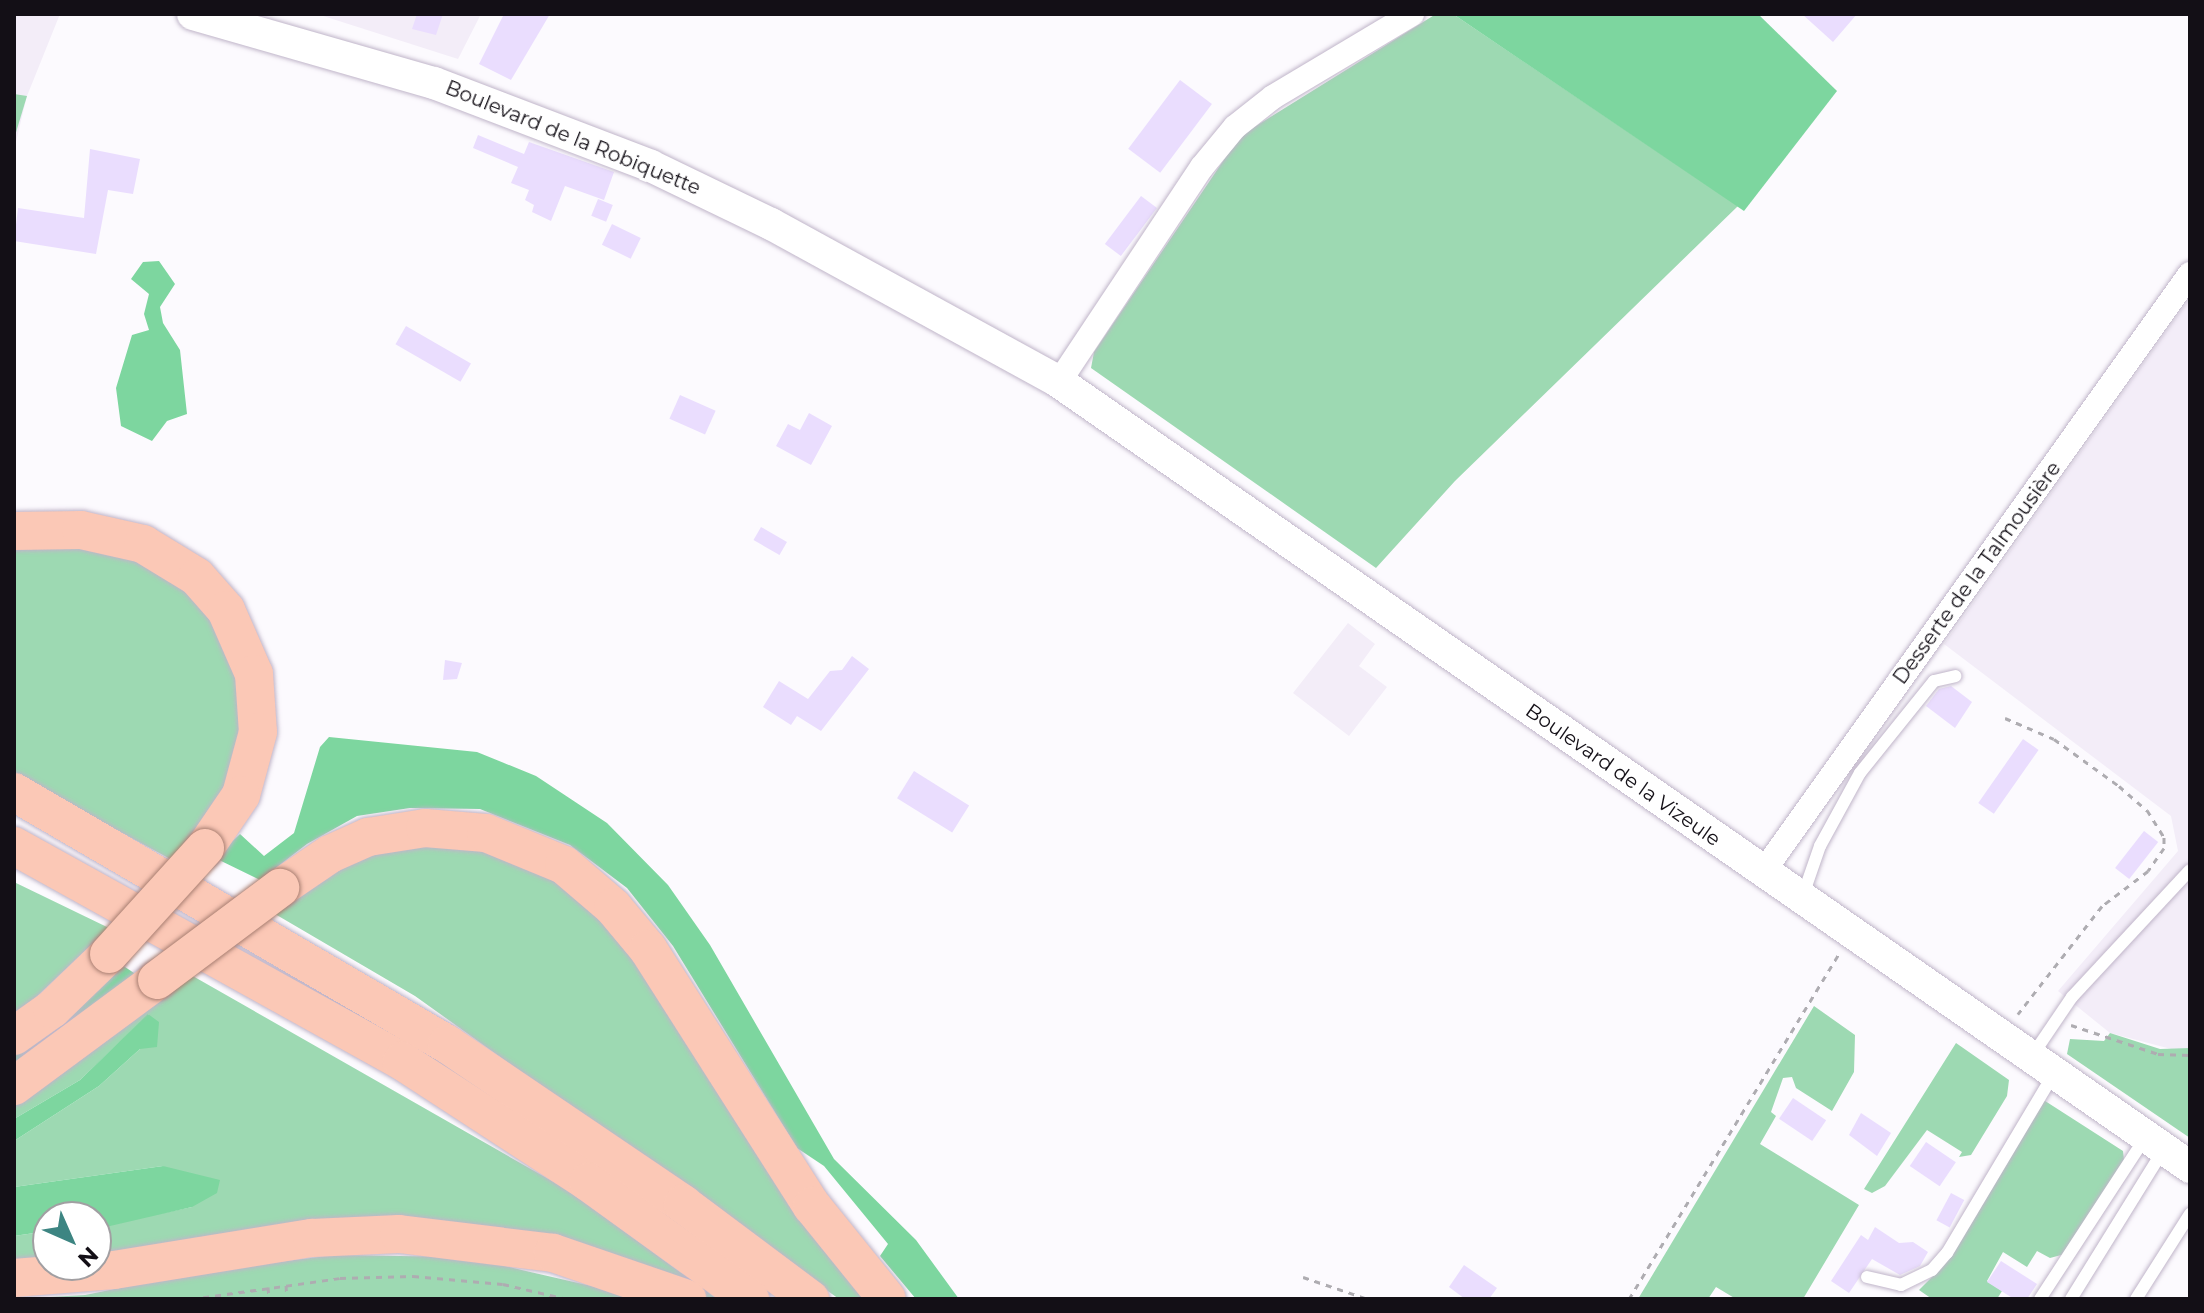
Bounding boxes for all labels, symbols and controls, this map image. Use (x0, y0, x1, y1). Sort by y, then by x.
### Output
street label: Boulevard de la Robiquette (442, 76, 704, 200)
street label: Desserte de la Talmousière (1888, 457, 2066, 689)
street label: Boulevard de la Vizeule (1521, 699, 1725, 851)
north arrow (32, 1201, 112, 1281)
text: N (72, 1241, 104, 1273)

